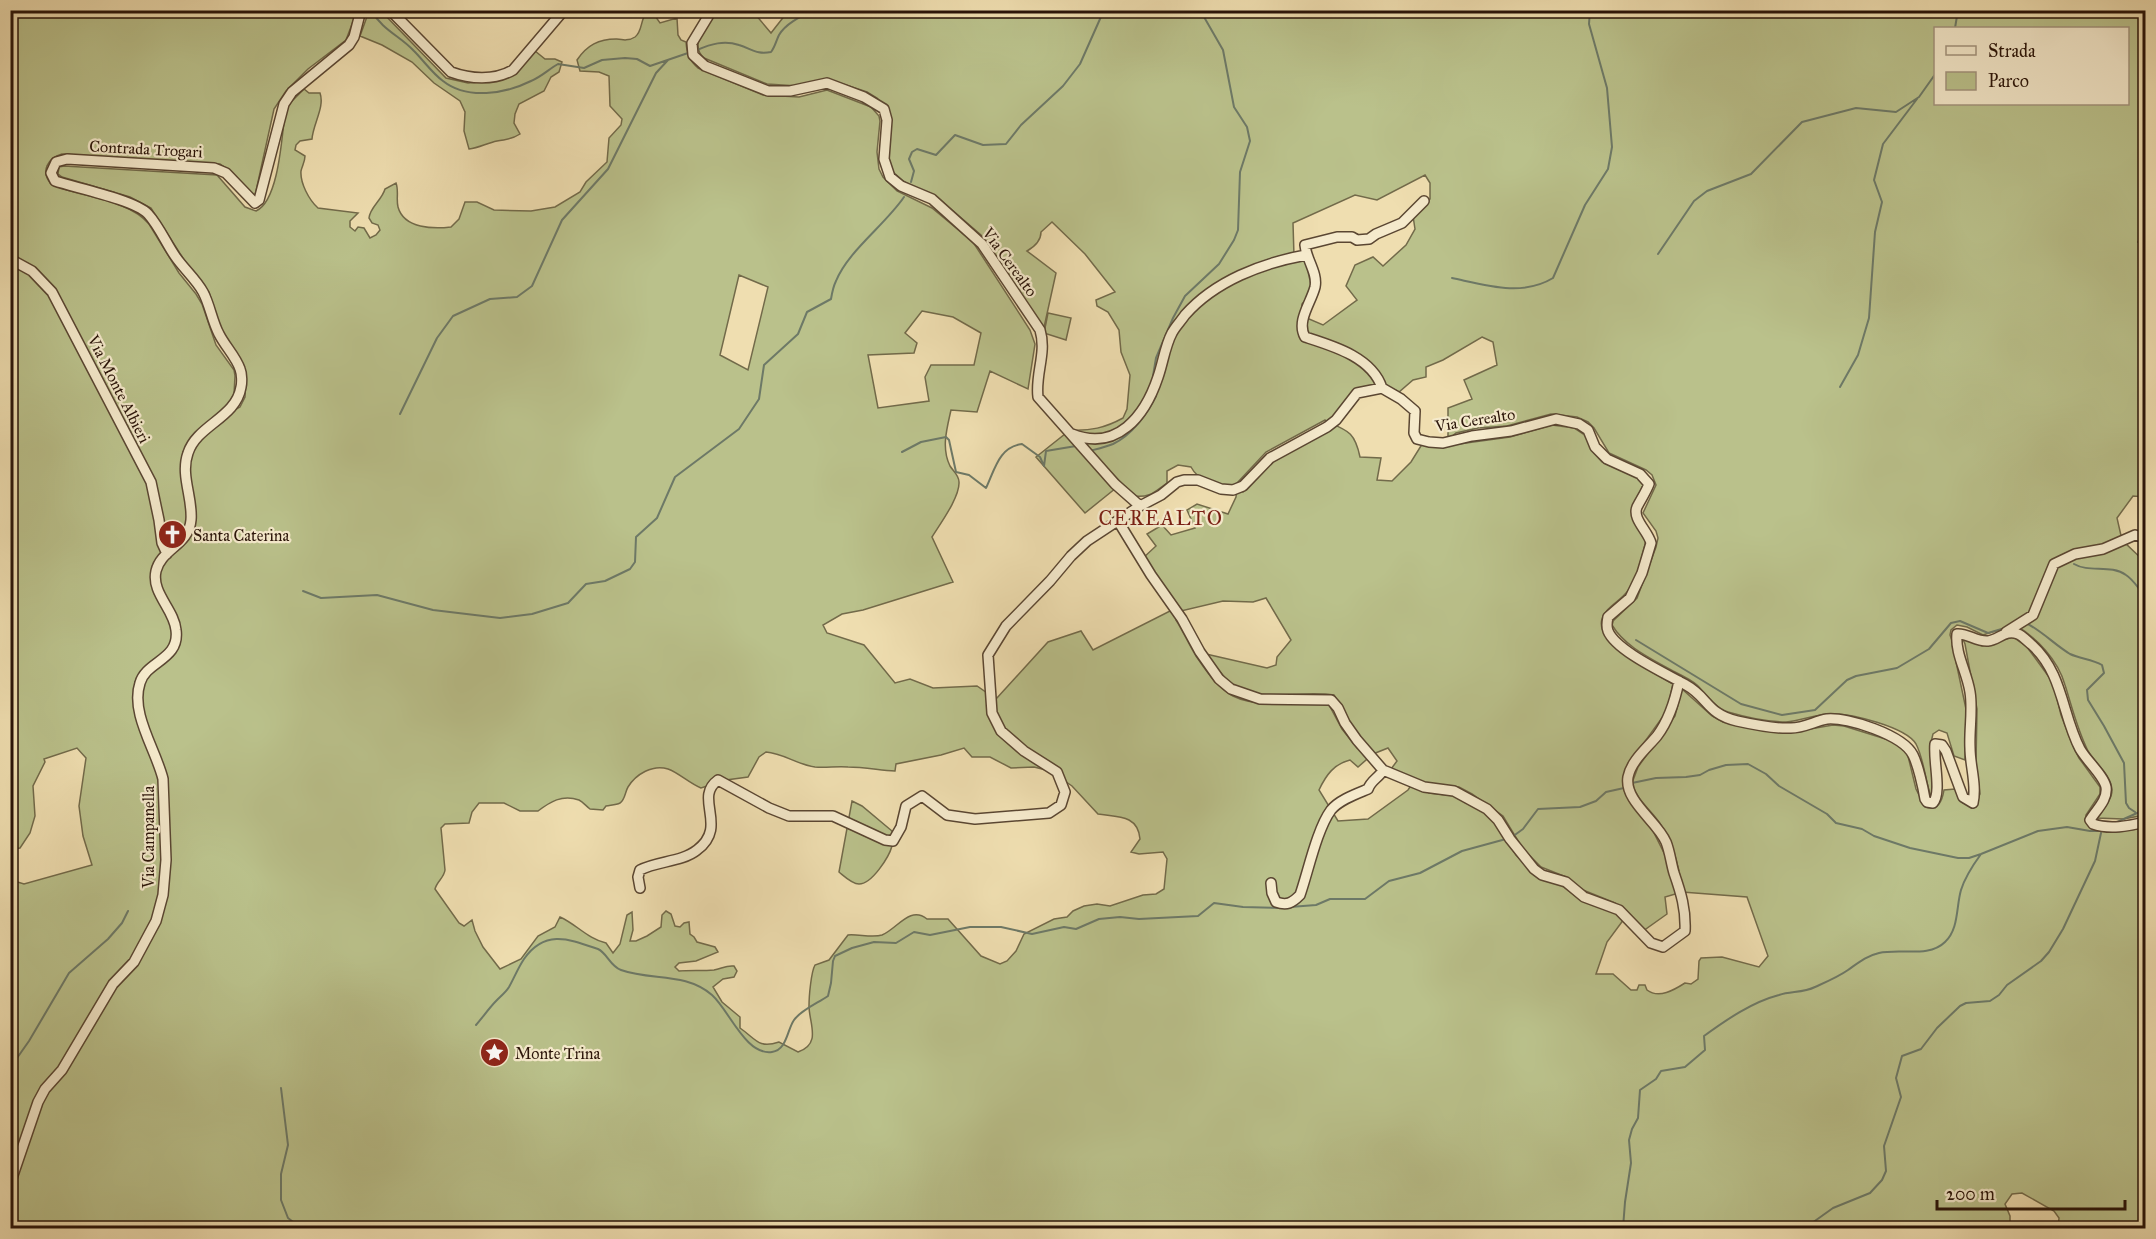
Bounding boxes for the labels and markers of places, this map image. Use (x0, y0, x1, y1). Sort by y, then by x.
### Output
church icon: Santa Caterina (156, 519, 188, 551)
place label: Santa Caterina (193, 526, 289, 545)
place icon: Monte Trina (478, 1037, 510, 1069)
place label: Monte Trina (515, 1044, 600, 1063)

